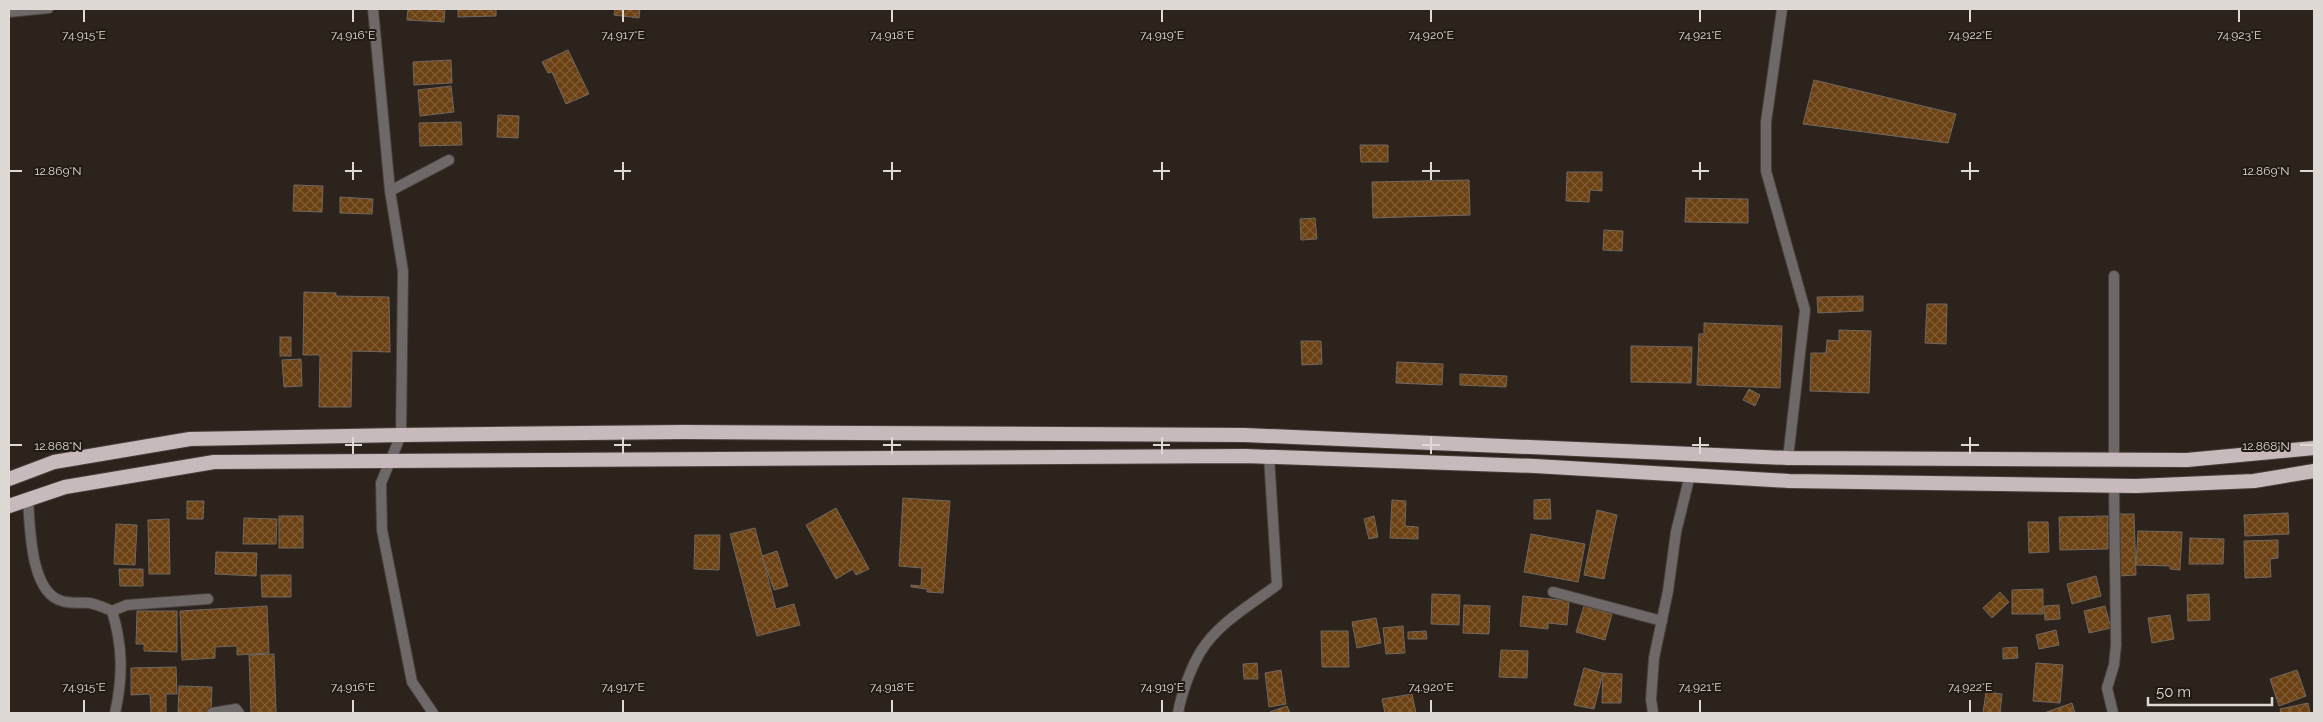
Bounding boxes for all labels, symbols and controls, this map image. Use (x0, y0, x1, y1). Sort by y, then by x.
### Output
text: 74.915°E (62, 28, 106, 42)
text: 74.916°E (331, 28, 375, 42)
text: 74.917°E (601, 28, 645, 42)
text: 74.918°E (870, 28, 914, 42)
text: 74.919°E (1140, 28, 1184, 42)
text: 74.920°E (1408, 28, 1454, 42)
text: 74.921°E (1678, 28, 1722, 42)
text: 74.922°E (1948, 28, 1992, 42)
text: 74.923°E (2217, 28, 2261, 42)
text: 12.869°N (34, 164, 82, 178)
text: 12.869°N (2242, 164, 2290, 178)
text: 12.868°N (34, 439, 82, 453)
text: 12.868°N (2242, 439, 2290, 453)
scale bar (2148, 674, 2272, 706)
text: 74.915°E (62, 680, 106, 694)
text: 74.916°E (331, 680, 375, 694)
text: 74.917°E (601, 680, 645, 694)
text: 74.918°E (870, 680, 914, 694)
text: 74.919°E (1140, 680, 1184, 694)
text: 74.920°E (1408, 680, 1454, 694)
text: 74.921°E (1678, 680, 1722, 694)
text: 74.922°E (1948, 680, 1992, 694)
text: 50 m (2156, 683, 2191, 701)

